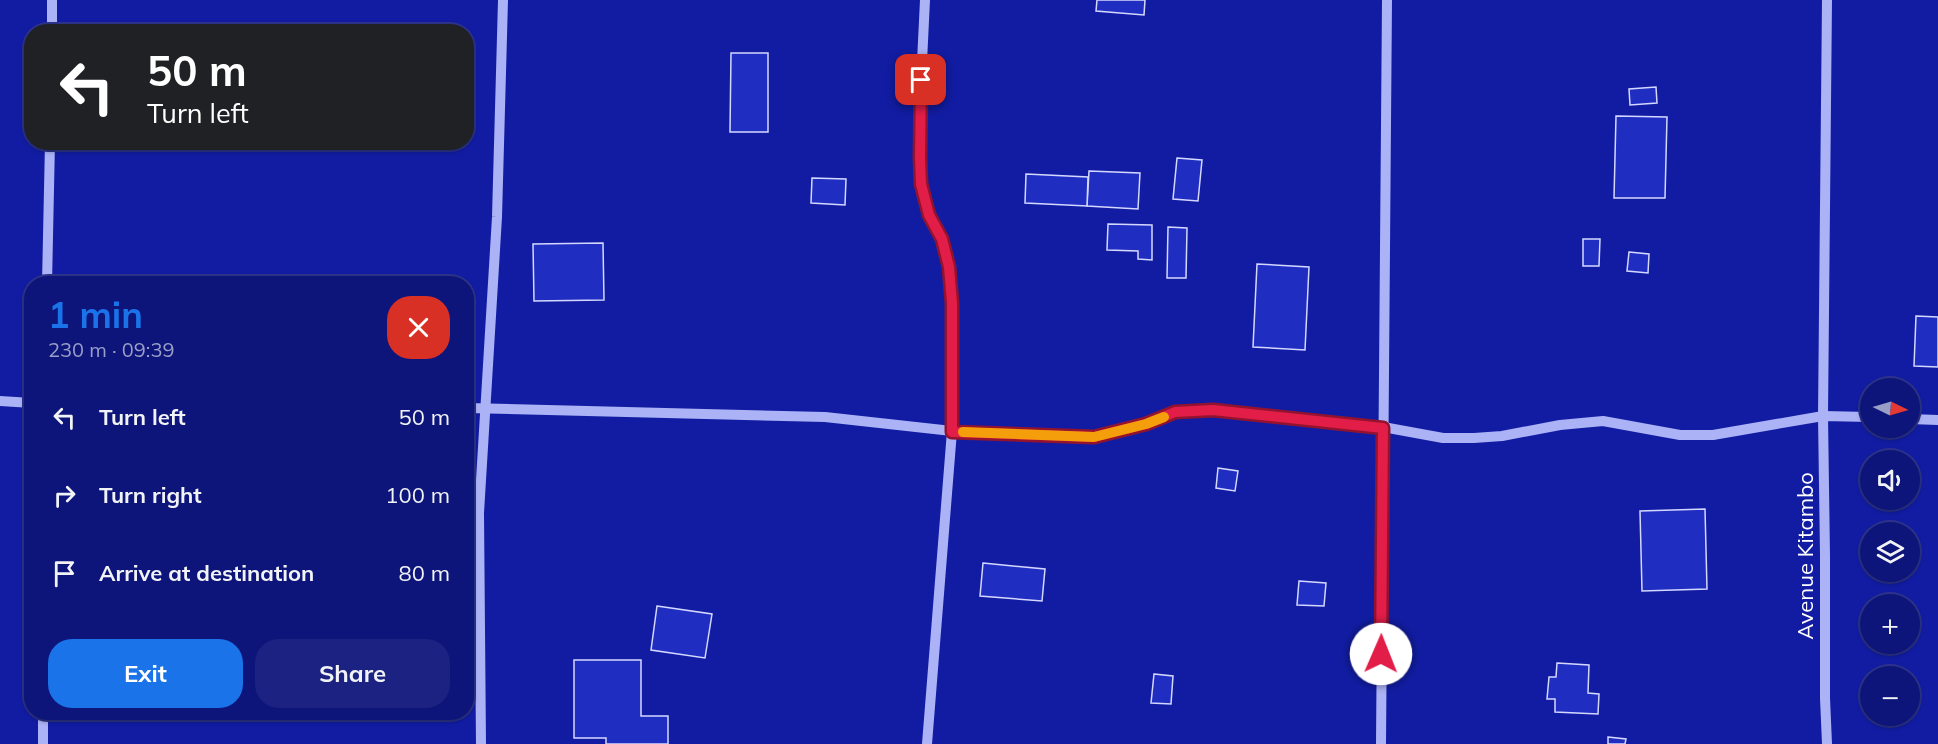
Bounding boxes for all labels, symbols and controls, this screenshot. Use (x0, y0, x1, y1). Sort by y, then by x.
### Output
text: 50 m (147, 44, 247, 97)
icon: left (48, 48, 126, 126)
pin (895, 54, 946, 105)
icon: arrive (904, 63, 937, 96)
text: Turn left (147, 96, 249, 130)
text: 1 min (48, 292, 143, 337)
button: close (387, 296, 450, 359)
text: 230 m · 09:39 (48, 337, 174, 362)
north arrow (1860, 378, 1920, 438)
map controls (1860, 378, 1920, 726)
icon: left (48, 401, 81, 434)
text: Turn left (99, 403, 186, 431)
text: 50 m (399, 403, 450, 431)
button: sound (1860, 450, 1920, 510)
street label: Avenue Kitambo (1791, 472, 1819, 640)
icon: right (48, 479, 81, 512)
text: Turn right (99, 481, 202, 509)
text: 100 m (385, 481, 450, 509)
button: layers (1860, 522, 1920, 582)
icon: arrive (48, 557, 81, 590)
text: Arrive at destination (99, 559, 314, 587)
text: 80 m (399, 559, 450, 587)
button: + (1860, 594, 1920, 654)
position arrow (1349, 622, 1413, 686)
button: Exit (48, 639, 243, 708)
button: Share (255, 639, 450, 708)
button: − (1860, 666, 1920, 726)

